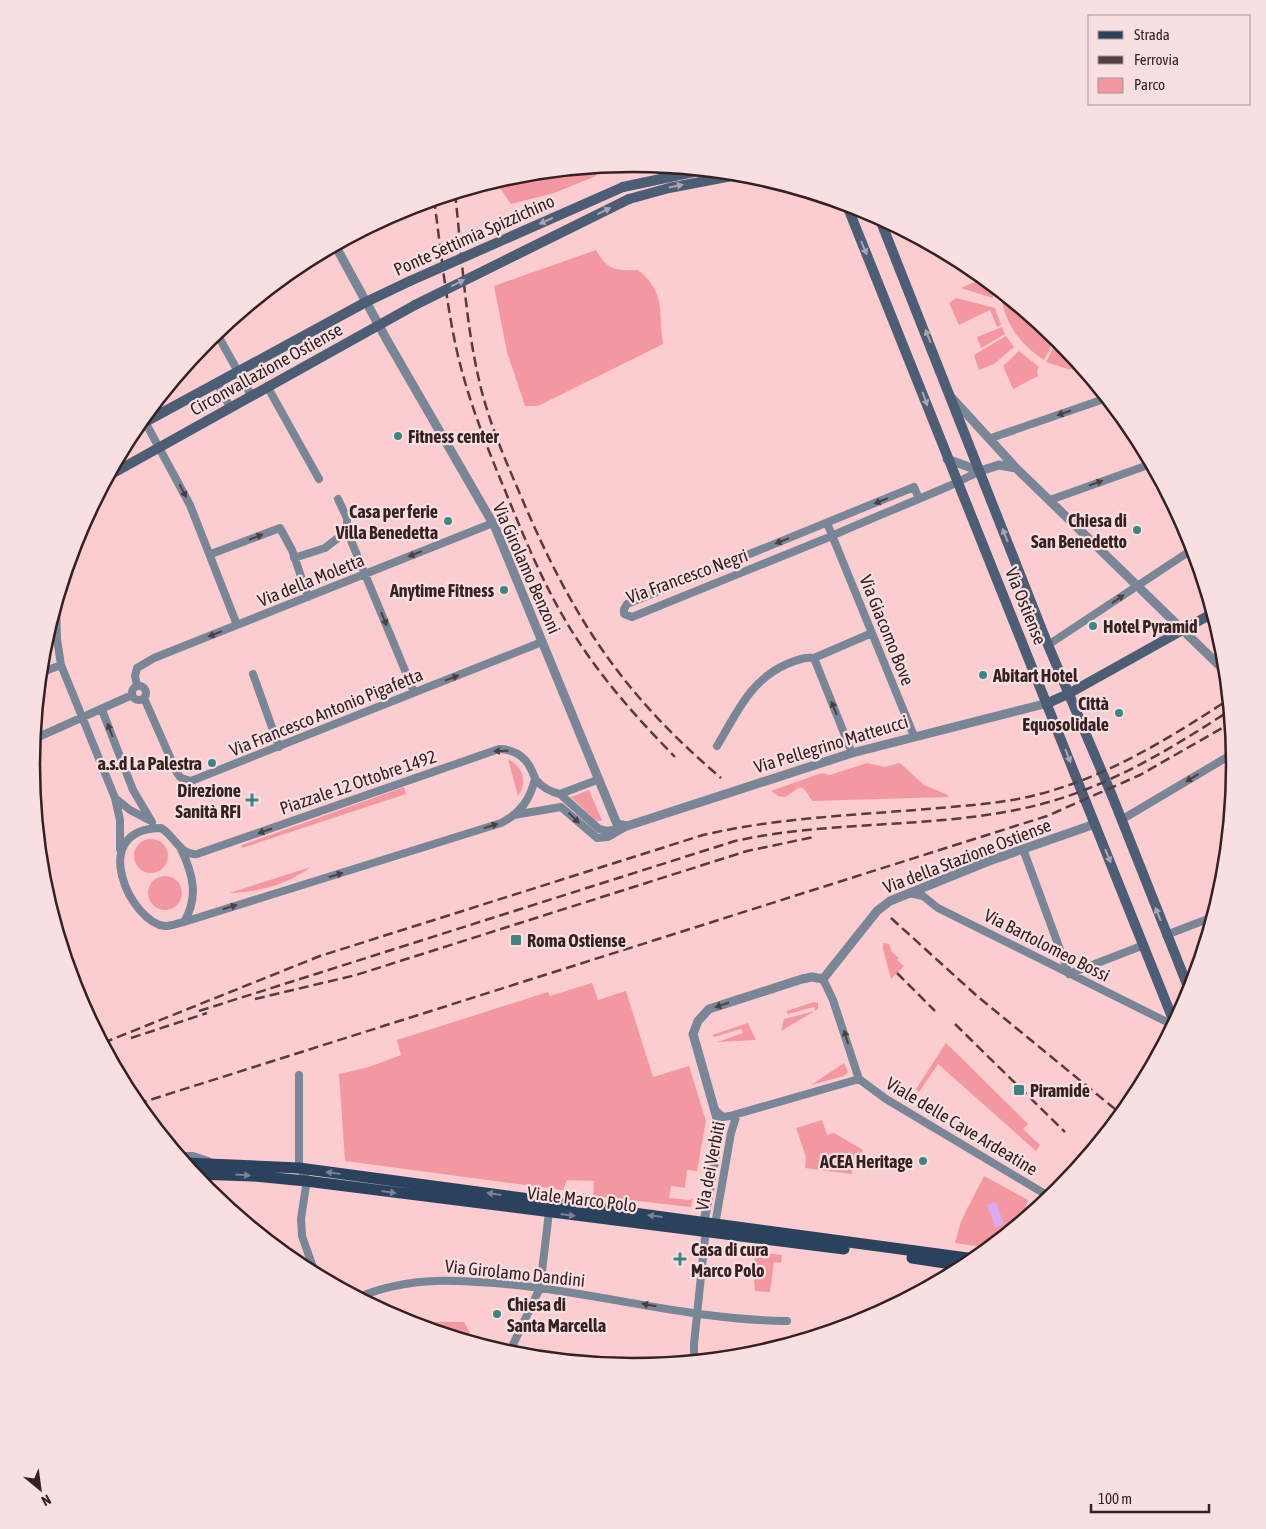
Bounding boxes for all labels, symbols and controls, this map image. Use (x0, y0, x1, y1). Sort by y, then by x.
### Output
legend (1088, 15, 1251, 105)
text: Strada (1134, 26, 1170, 43)
text: Ferrovia (1134, 51, 1179, 68)
text: Parco (1134, 76, 1165, 93)
one-way arrow (669, 182, 685, 190)
street label: Ponte Settimia Spizzichino (390, 190, 558, 280)
one-way arrow (597, 206, 611, 214)
one-way arrow (539, 217, 553, 225)
one-way arrow (861, 241, 869, 255)
one-way arrow (451, 279, 465, 287)
street label: Circonvallazione Ostiense (186, 318, 346, 420)
one-way arrow (924, 328, 932, 343)
one-way arrow (921, 392, 929, 407)
one-way arrow (1056, 410, 1071, 417)
place label: Fitness center (408, 426, 499, 447)
marker: Fitness center (392, 430, 404, 442)
one-way arrow (1089, 479, 1104, 487)
one-way arrow (179, 483, 187, 498)
one-way arrow (873, 497, 888, 505)
street label: Via Girolamo Benzoni (489, 499, 565, 637)
place label: Casa per ferie Villa Benedetta (335, 501, 438, 543)
place label: Chiesa di San Benedetto (1031, 510, 1127, 552)
marker: Casa per ferie Villa Benedetta (442, 515, 454, 527)
marker: Chiesa di San Benedetto (1131, 524, 1143, 536)
one-way arrow (1001, 528, 1009, 542)
one-way arrow (249, 533, 264, 541)
one-way arrow (774, 537, 789, 545)
street label: Via Francesco Negri (624, 544, 750, 608)
street label: Via della Moletta (255, 549, 367, 611)
one-way arrow (407, 550, 422, 558)
street label: Via Ostiense (1001, 564, 1051, 648)
street label: Via Giacomo Bove (855, 572, 919, 688)
place label: Anytime Fitness (389, 580, 495, 601)
marker: Anytime Fitness (498, 584, 510, 596)
one-way arrow (1111, 594, 1125, 604)
one-way arrow (380, 612, 388, 627)
place label: Hotel Pyramid (1103, 616, 1198, 637)
marker: Hotel Pyramid (1087, 620, 1099, 632)
one-way arrow (207, 630, 222, 638)
street label: Via Francesco Antonio Pigafetta (226, 664, 426, 760)
place label: Abitart Hotel (992, 665, 1078, 686)
marker: Abitart Hotel (977, 669, 989, 681)
one-way arrow (444, 674, 459, 681)
place label: Città Equosolidale (1022, 693, 1109, 735)
one-way arrow (830, 700, 838, 715)
marker: Città Equosolidale (1113, 707, 1125, 719)
street label: Via Pellegrino Matteucci (751, 711, 911, 777)
one-way arrow (106, 722, 114, 737)
street label: Piazzale 12 Ottobre 1492 (277, 745, 439, 819)
one-way arrow (493, 747, 509, 755)
one-way arrow (1065, 749, 1073, 763)
place label: a.s.d La Palestra (98, 753, 202, 774)
marker: a.s.d La Palestra (206, 757, 218, 769)
one-way arrow (1185, 773, 1198, 782)
place label: Direzione Sanità RFI (175, 780, 241, 822)
marker: Direzione Sanità RFI (245, 793, 259, 807)
one-way arrow (568, 812, 580, 824)
street label: Via della Stazione Ostiense (880, 814, 1054, 898)
one-way arrow (484, 822, 499, 829)
one-way arrow (257, 827, 272, 835)
one-way arrow (1105, 848, 1112, 863)
one-way arrow (329, 870, 344, 878)
one-way arrow (223, 903, 238, 911)
street label: Via Bartolomeo Bossi (981, 904, 1113, 986)
one-way arrow (1154, 907, 1162, 921)
place label: Roma Ostiense (527, 930, 626, 951)
marker: Roma Ostiense (509, 933, 523, 947)
one-way arrow (715, 1002, 730, 1009)
one-way arrow (841, 1029, 849, 1044)
street label: Viale delle Cave Ardeatine (882, 1072, 1042, 1180)
place label: Piramide (1030, 1080, 1090, 1101)
marker: Piramide (1012, 1083, 1026, 1097)
street label: Via dei Verbiti (691, 1119, 729, 1213)
place label: ACEA Heritage (819, 1151, 913, 1172)
marker: ACEA Heritage (917, 1155, 929, 1167)
one-way arrow (325, 1168, 341, 1176)
one-way arrow (235, 1172, 251, 1180)
street label: Viale Marco Polo (526, 1182, 638, 1216)
one-way arrow (382, 1188, 398, 1196)
one-way arrow (486, 1190, 502, 1198)
one-way arrow (560, 1211, 576, 1219)
one-way arrow (647, 1212, 663, 1220)
place label: Casa di cura Marco Polo (691, 1239, 768, 1281)
marker: Casa di cura Marco Polo (673, 1252, 687, 1266)
street label: Via Girolamo Dandini (444, 1255, 586, 1291)
place label: Chiesa di Santa Marcella (507, 1294, 606, 1336)
one-way arrow (641, 1301, 657, 1309)
marker: Chiesa di Santa Marcella (491, 1308, 503, 1320)
north arrow (15, 1464, 65, 1514)
scale bar (1091, 1482, 1208, 1514)
text: 100 m (1098, 1490, 1132, 1507)
text: N (39, 1491, 54, 1509)

